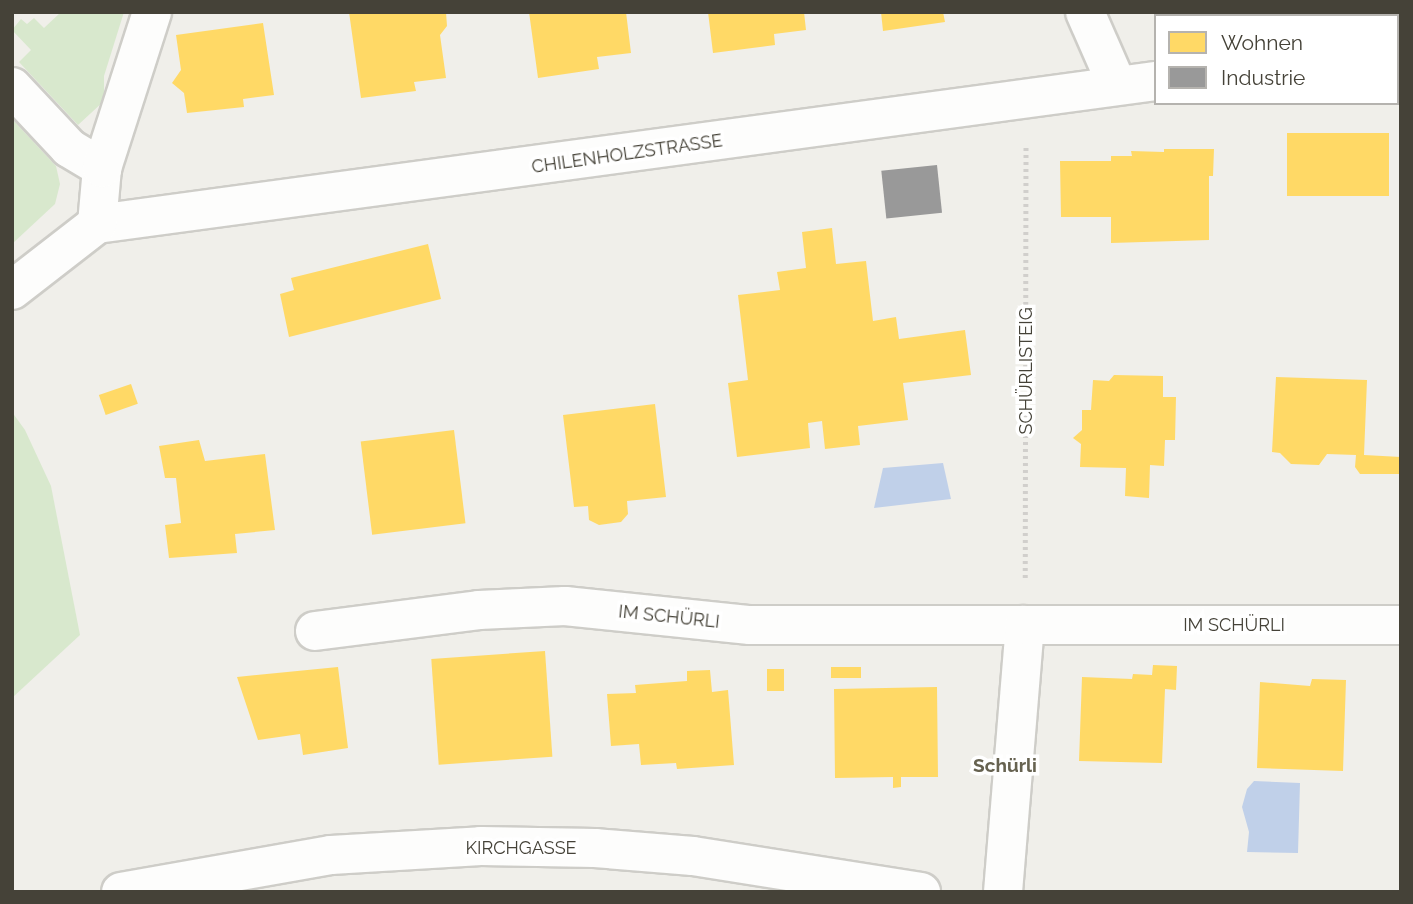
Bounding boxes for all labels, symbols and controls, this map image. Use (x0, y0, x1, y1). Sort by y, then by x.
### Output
legend (1154, 14, 1399, 105)
text: Wohnen (1221, 30, 1303, 55)
text: Industrie (1221, 65, 1305, 90)
street label: CHILENHOLZSTRASSE (530, 130, 724, 178)
street label: SCHÜRLISTEIG (1015, 307, 1037, 435)
street label: IM SCHÜRLI (617, 601, 721, 633)
street label: IM SCHÜRLI (1183, 614, 1285, 636)
district label: Schürli (973, 755, 1037, 777)
street label: KIRCHGASSE (465, 837, 577, 859)

